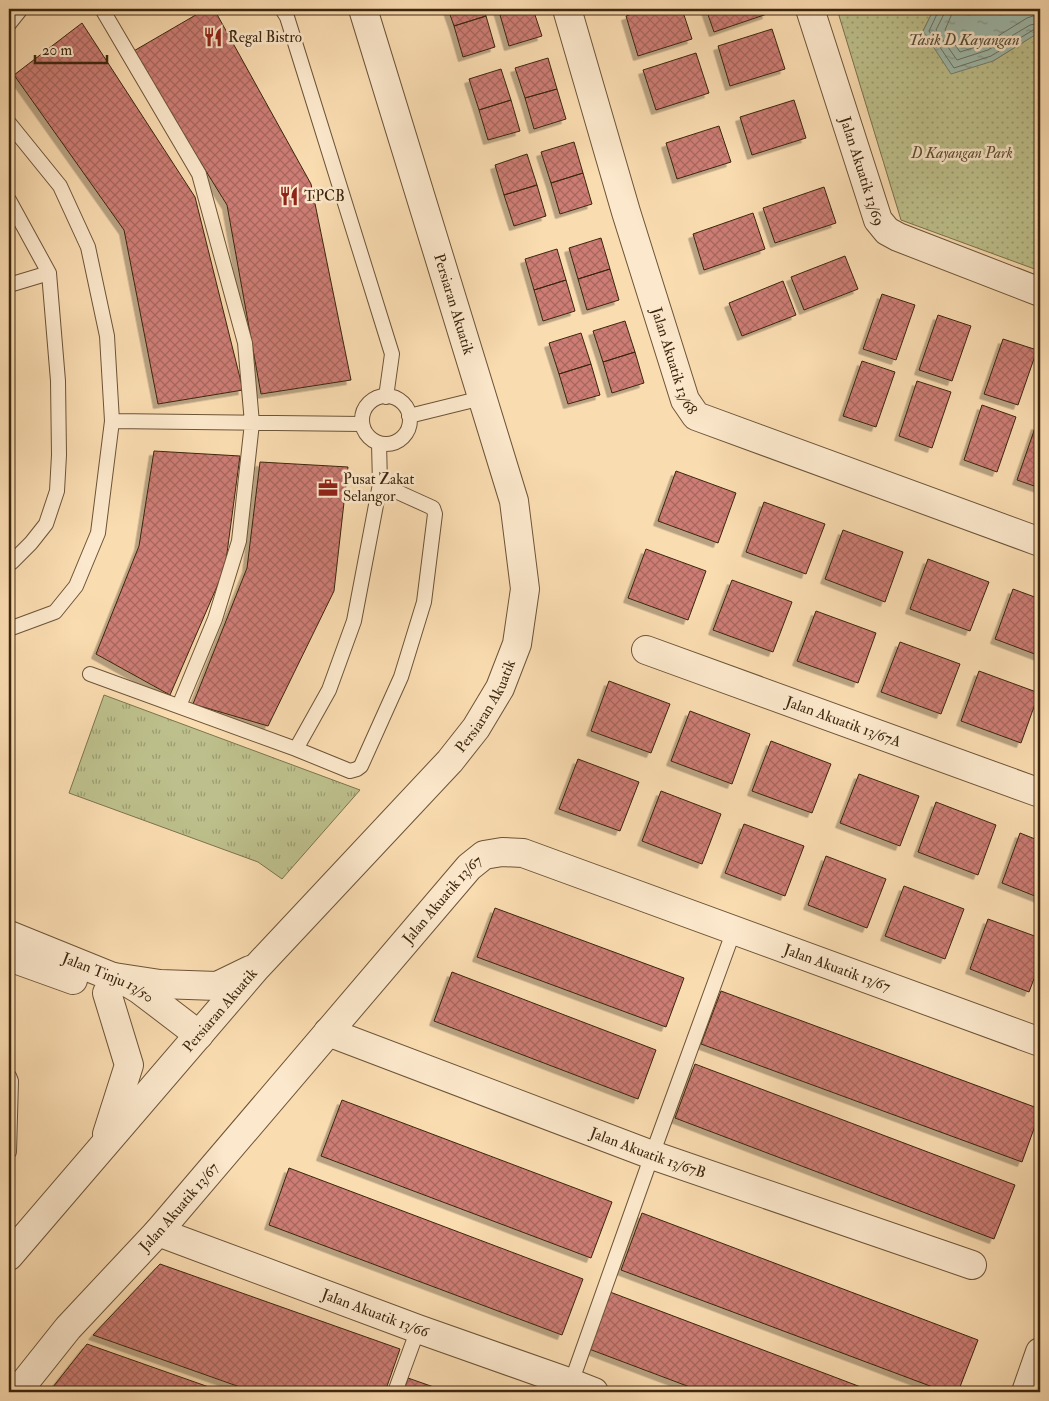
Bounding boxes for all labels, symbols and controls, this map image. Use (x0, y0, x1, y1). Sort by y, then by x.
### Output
restaurant icon: Regal Bistro (202, 26, 224, 48)
place label: Regal Bistro (228, 28, 302, 47)
water label: Tasik D Kayangan (908, 30, 1020, 50)
scale bar (35, 32, 108, 64)
text: 20 m (42, 41, 72, 60)
street label: Jalan Akuatik 13/69 (834, 113, 888, 230)
park label: D Kayangan Park (910, 144, 1013, 163)
restaurant icon: TPCB (278, 185, 300, 207)
place label: TPCB (304, 187, 345, 206)
street label: Persiaran Akuatik (429, 251, 478, 357)
street label: Jalan Akuatik 13/68 (645, 304, 701, 419)
place label: Pusat Zakat Selangor (343, 470, 414, 506)
office icon: Pusat Zakat Selangor (317, 477, 339, 499)
street label: Persiaran Akuatik (451, 657, 520, 757)
street label: Jalan Akuatik 13/67A (782, 692, 904, 752)
street label: Jalan Akuatik 13/67 (398, 851, 486, 950)
street label: Jalan Akuatik 13/67 (780, 940, 893, 997)
street label: Jalan Tinju 13/50 (58, 948, 158, 1007)
street label: Persiaran Akuatik (179, 964, 262, 1056)
street label: Jalan Akuatik 13/67B (586, 1123, 708, 1183)
street label: Jalan Akuatik 13/67 (135, 1159, 223, 1257)
street label: Jalan Akuatik 13/66 (318, 1285, 433, 1343)

